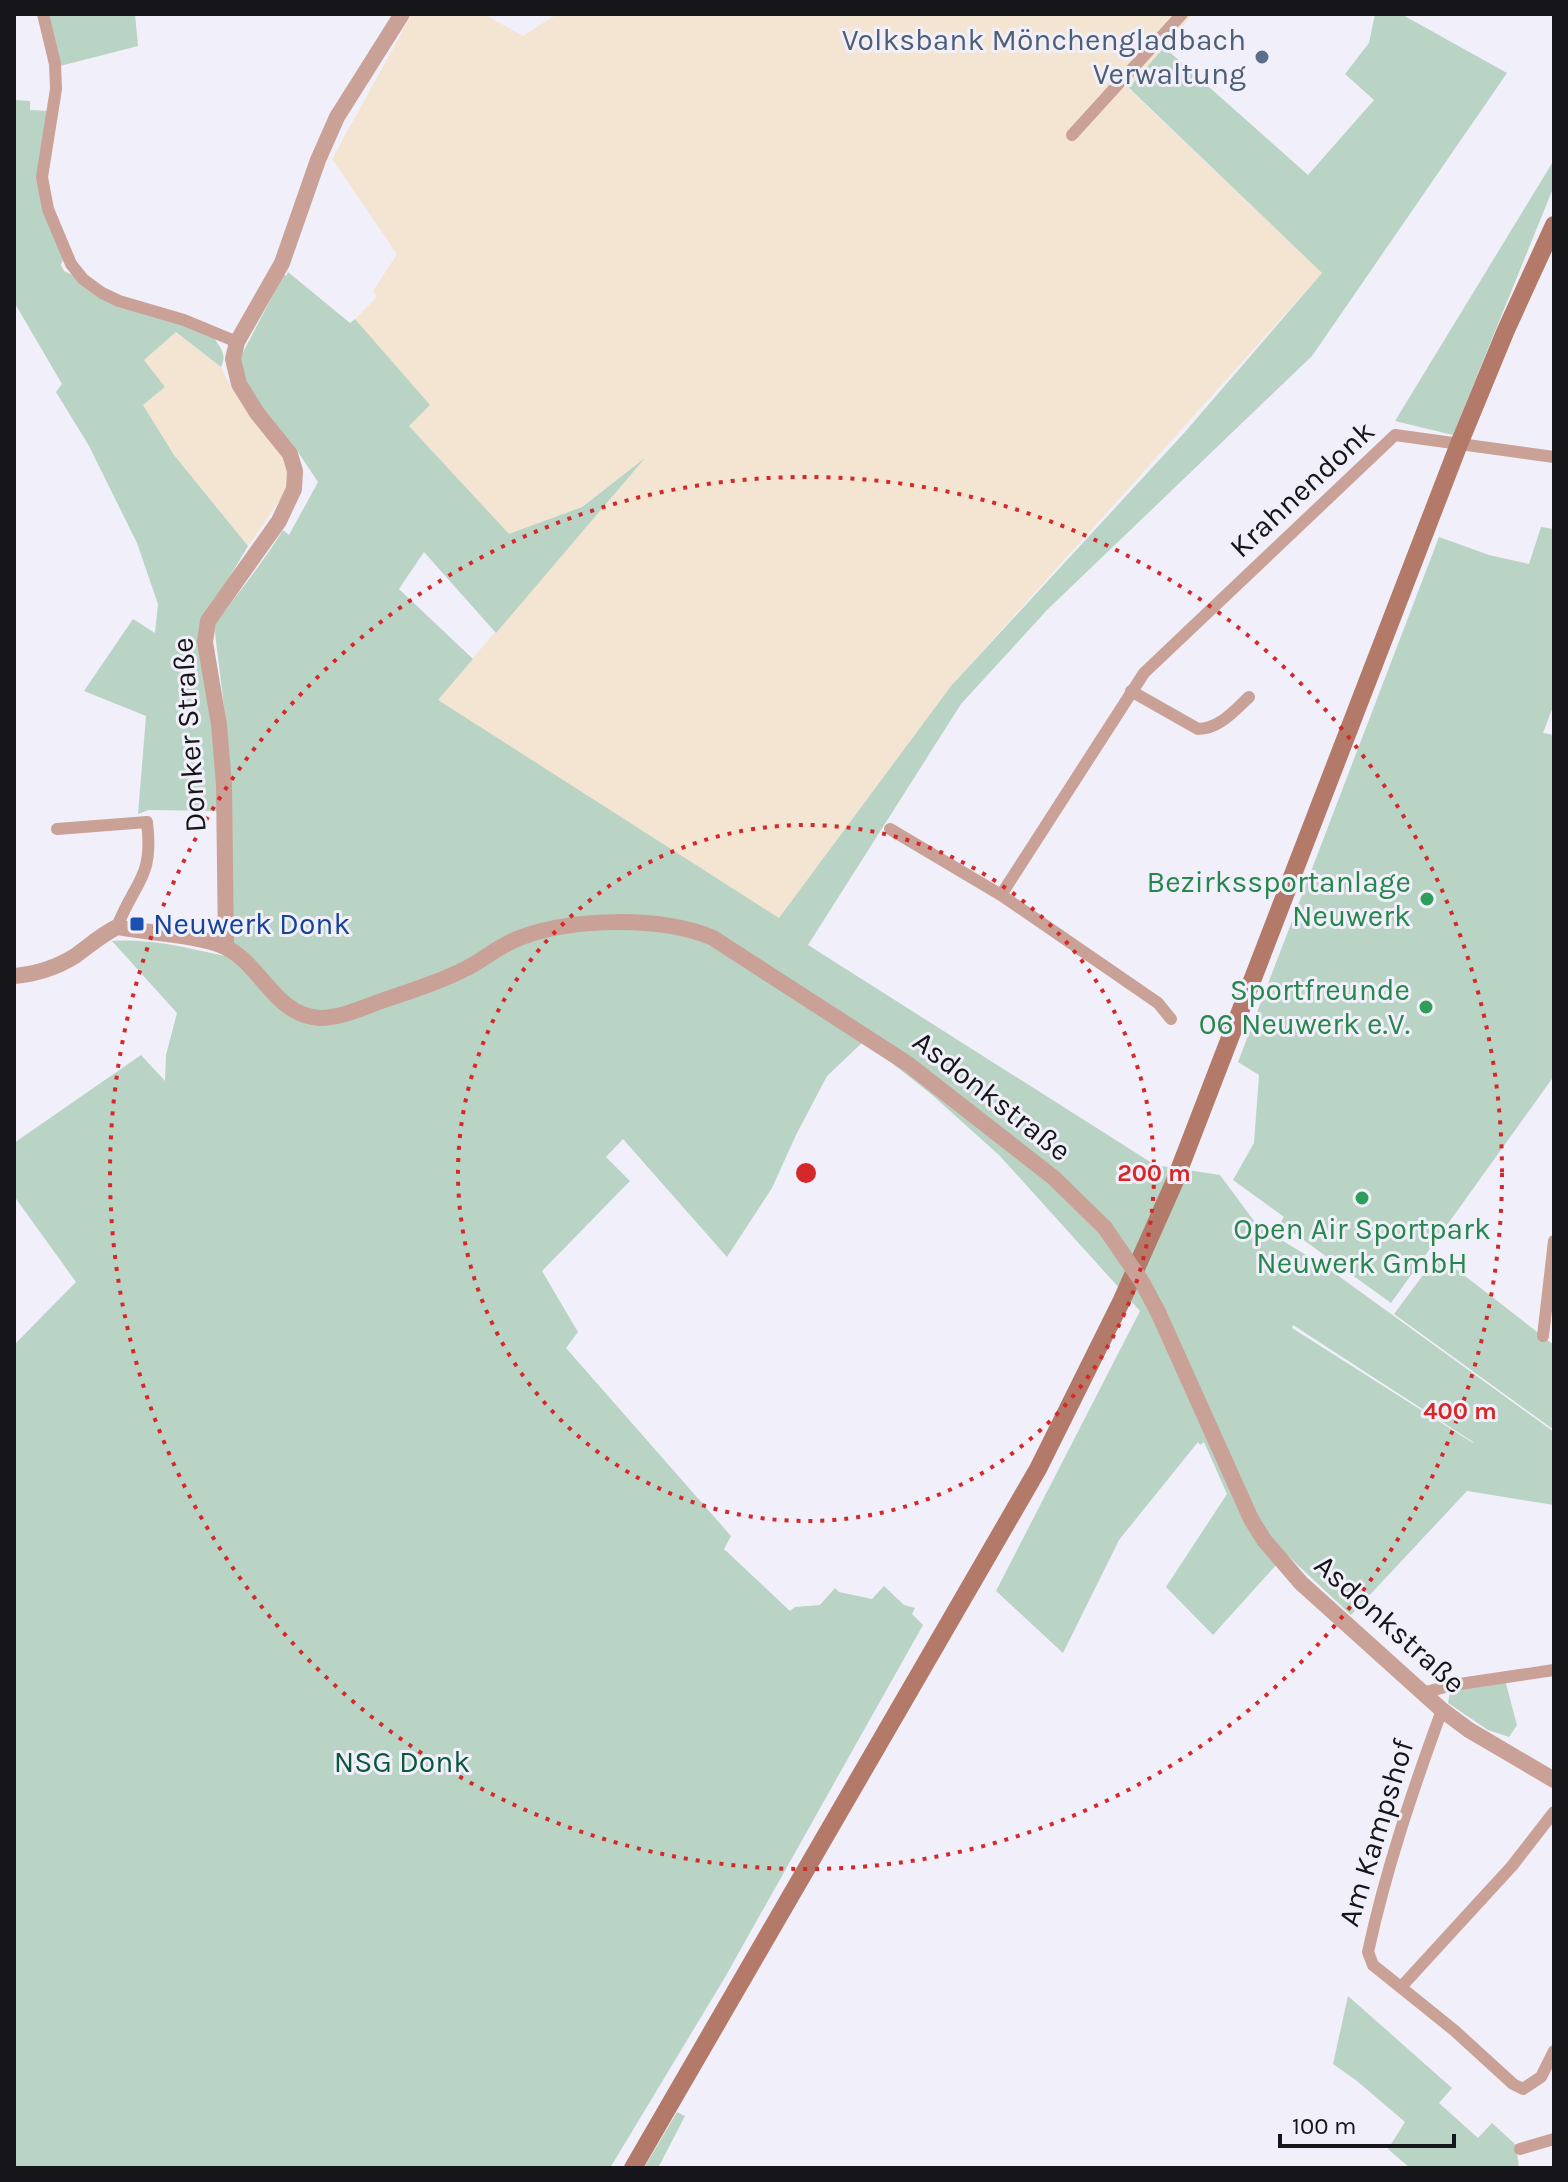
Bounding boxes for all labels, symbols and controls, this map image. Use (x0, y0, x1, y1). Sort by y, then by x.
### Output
place label: Volksbank Mönchengladbach Verwaltung (842, 22, 1246, 92)
marker: Volksbank Mönchengladbach Verwaltung (1253, 48, 1271, 66)
street label: Krahnendonk (1222, 413, 1382, 565)
street label: Donker Straße (164, 636, 214, 834)
place label: Bezirkssportanlage Neuwerk (1147, 864, 1411, 934)
marker: Bezirkssportanlage Neuwerk (1418, 890, 1436, 908)
place label: Neuwerk Donk (153, 906, 350, 942)
marker: Neuwerk Donk (128, 915, 146, 933)
place label: Sportfreunde 06 Neuwerk e.V. (1199, 972, 1410, 1042)
marker: Sportfreunde 06 Neuwerk e.V. (1417, 998, 1435, 1016)
street label: Asdonkstraße (906, 1023, 1078, 1169)
centre of rings (792, 1159, 820, 1187)
text: 200 m (1117, 1159, 1191, 1187)
marker: Open Air Sportpark Neuwerk GmbH (1353, 1189, 1371, 1207)
place label: Open Air Sportpark Neuwerk GmbH (1233, 1211, 1491, 1281)
text: 400 m (1423, 1397, 1497, 1425)
street label: Asdonkstraße (1307, 1547, 1473, 1701)
street label: Am Kampshof (1331, 1735, 1422, 1931)
park label: NSG Donk (334, 1744, 470, 1780)
scale bar (1280, 2098, 1454, 2148)
text: 100 m (1292, 2112, 1357, 2140)

